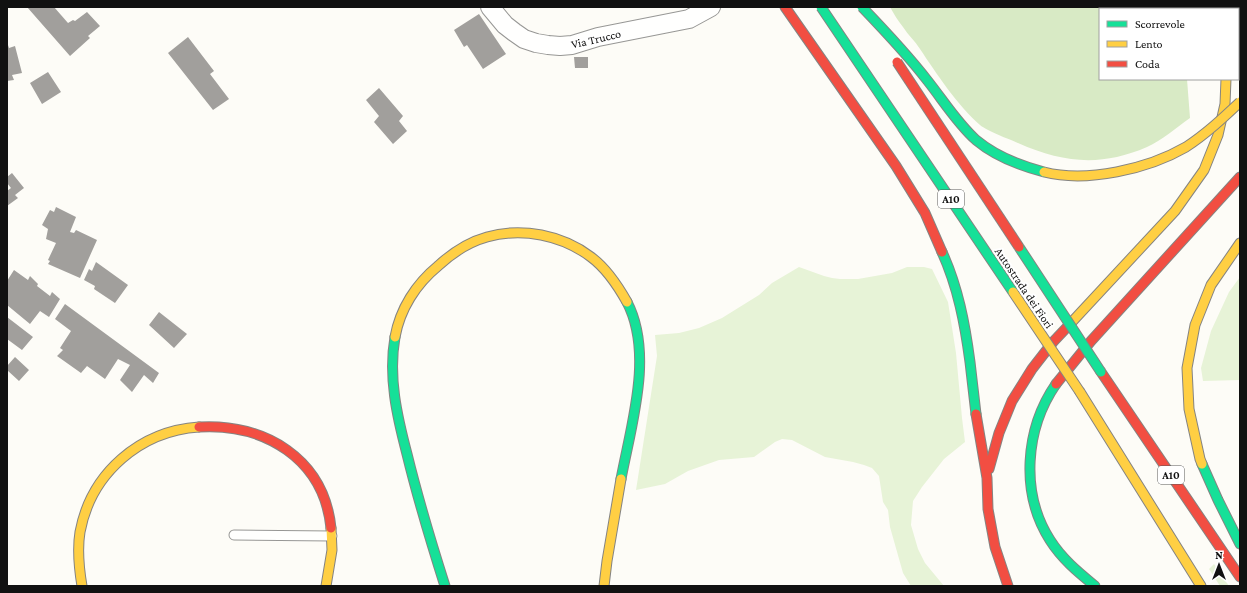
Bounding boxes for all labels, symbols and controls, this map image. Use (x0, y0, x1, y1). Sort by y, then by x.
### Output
legend (1099, 8, 1239, 80)
text: Scorrevole (1135, 17, 1185, 31)
street label: Via Trucco (570, 26, 622, 52)
text: Lento (1135, 37, 1163, 51)
text: Coda (1135, 57, 1160, 71)
road number: A10 (938, 190, 964, 208)
street label: Autostrada dei Fiori (992, 245, 1056, 331)
road number: A10 (1158, 466, 1184, 484)
north arrow (1199, 545, 1239, 585)
text: N (1215, 549, 1223, 561)

